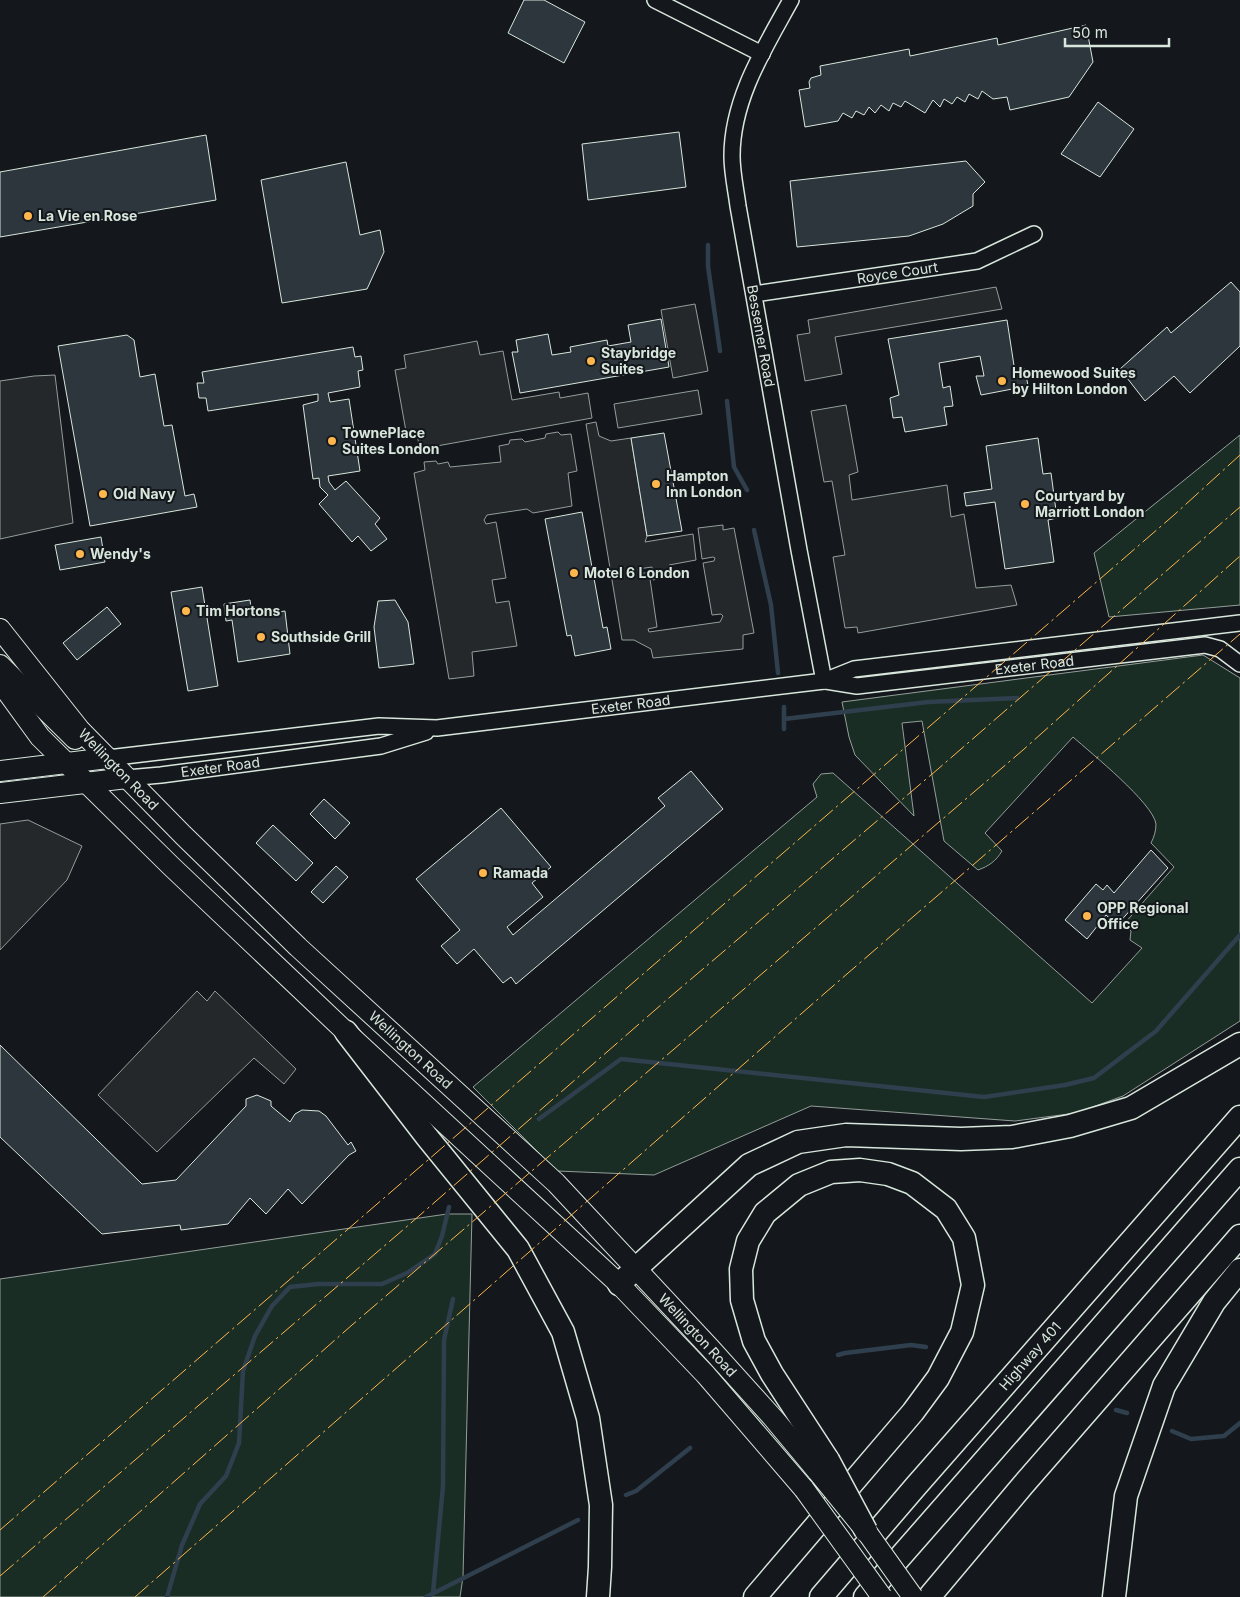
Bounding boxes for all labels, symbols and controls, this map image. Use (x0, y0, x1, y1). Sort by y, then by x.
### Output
scale bar (1065, 15, 1169, 47)
text: 50 m (1072, 23, 1108, 42)
place label: La Vie en Rose (38, 207, 137, 224)
marker: La Vie en Rose (22, 210, 34, 222)
street label: Royce Court (856, 258, 939, 287)
street label: Bessemer Road (744, 283, 779, 388)
place label: Staybridge Suites (601, 344, 676, 377)
marker: Staybridge Suites (585, 355, 597, 367)
place label: Homewood Suites by Hilton London (1012, 364, 1136, 397)
marker: Homewood Suites by Hilton London (996, 375, 1008, 387)
place label: TownePlace Suites London (342, 424, 440, 457)
marker: TownePlace Suites London (326, 435, 338, 447)
place label: Hampton Inn London (666, 467, 742, 500)
marker: Hampton Inn London (650, 478, 662, 490)
place label: Old Navy (113, 485, 176, 502)
place label: Courtyard by Marriott London (1035, 487, 1145, 520)
marker: Old Navy (97, 488, 109, 500)
marker: Courtyard by Marriott London (1019, 498, 1031, 510)
place label: Wendy's (90, 545, 151, 562)
marker: Wendy's (74, 548, 86, 560)
place label: Motel 6 London (584, 564, 690, 581)
marker: Motel 6 London (568, 567, 580, 579)
place label: Tim Hortons (196, 602, 281, 619)
marker: Tim Hortons (180, 605, 192, 617)
place label: Southside Grill (271, 628, 371, 645)
marker: Southside Grill (255, 631, 267, 643)
street label: Exeter Road (994, 652, 1075, 678)
street label: Exeter Road (590, 691, 671, 717)
street label: Wellington Road (75, 725, 163, 813)
street label: Exeter Road (180, 753, 261, 780)
place label: Ramada (493, 864, 548, 881)
marker: Ramada (477, 867, 489, 879)
place label: OPP Regional Office (1097, 899, 1188, 932)
marker: OPP Regional Office (1081, 910, 1093, 922)
street label: Wellington Road (366, 1007, 456, 1092)
street label: Wellington Road (655, 1290, 741, 1380)
street label: Highway 401 (995, 1318, 1064, 1393)

